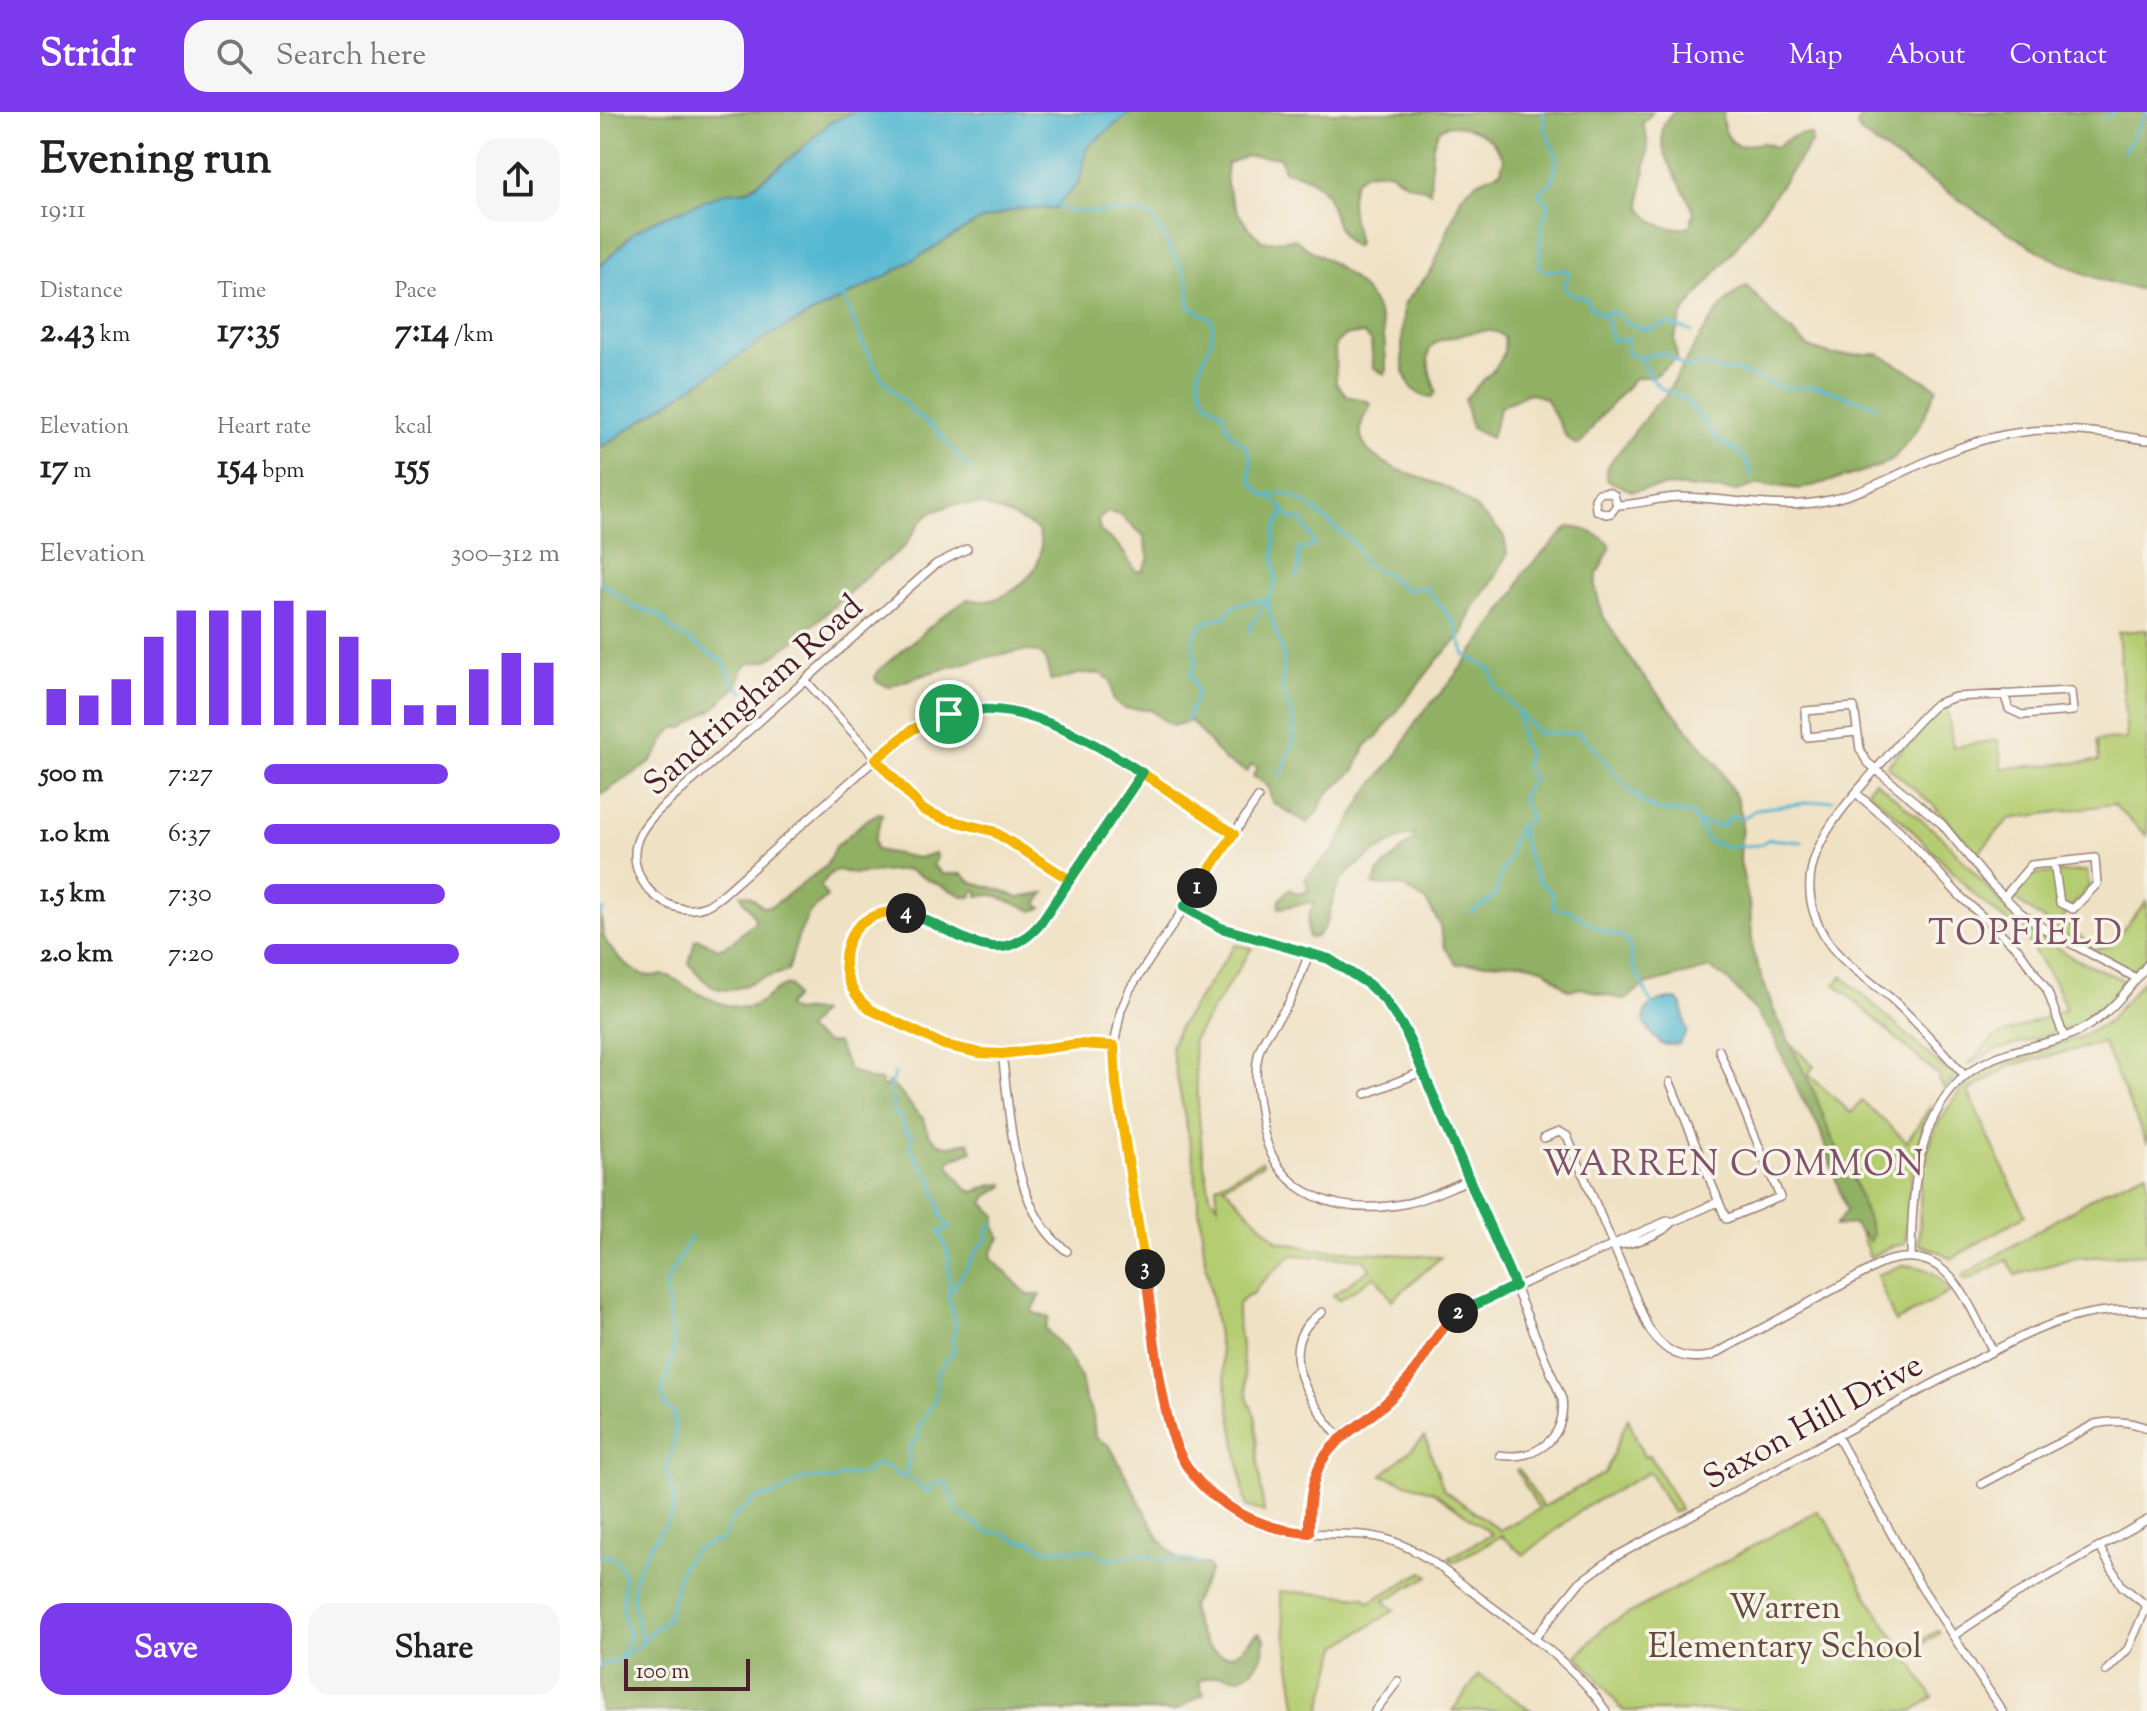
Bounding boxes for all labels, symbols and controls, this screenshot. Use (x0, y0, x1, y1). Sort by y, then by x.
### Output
search box (184, 20, 744, 92)
text: Stridr (40, 29, 136, 83)
icon: search (212, 34, 256, 78)
text: Search here (276, 35, 426, 78)
text: Home (1671, 36, 1745, 76)
text: Map (1789, 36, 1843, 76)
text: About (1887, 36, 1965, 76)
text: Contact (2009, 36, 2107, 76)
text: Evening run (40, 130, 272, 193)
button: share (476, 138, 560, 222)
text: 19:11 (40, 192, 86, 229)
text: Distance (40, 276, 123, 308)
text: Time (217, 276, 266, 308)
text: Pace (395, 276, 437, 308)
text: 2.43 (40, 308, 95, 357)
text: 17:35 (217, 308, 280, 357)
text: 7:14 (395, 308, 449, 357)
text: km (95, 320, 130, 352)
text: /km (449, 320, 494, 352)
text: Elevation (40, 412, 129, 444)
text: Heart rate (217, 412, 311, 444)
text: kcal (395, 412, 432, 444)
text: 17 (40, 444, 69, 493)
text: 154 (217, 444, 258, 493)
text: 155 (395, 444, 430, 493)
text: m (69, 456, 92, 488)
text: bpm (258, 456, 305, 488)
text: Elevation (40, 536, 145, 573)
text: 300–312 m (451, 536, 560, 573)
street label: Sandringham Road (634, 584, 875, 809)
pin (915, 680, 983, 748)
icon: arrive (927, 692, 971, 736)
text: 500 m (40, 756, 103, 793)
text: 7:27 (168, 756, 213, 793)
text: 1.0 km (40, 816, 110, 853)
text: 6:37 (168, 816, 211, 853)
pin: 1 (1177, 868, 1217, 908)
text: 1 (1193, 872, 1201, 904)
text: 1.5 km (40, 876, 106, 913)
text: 7:30 (168, 876, 212, 913)
pin: 4 (886, 893, 926, 933)
text: 4 (900, 897, 912, 929)
district label: TOPFIELD (1928, 909, 2124, 961)
text: 2.0 km (40, 936, 113, 973)
text: 7:20 (168, 936, 214, 973)
district label: WARREN COMMON (1542, 1140, 1926, 1192)
pin: 3 (1125, 1249, 1165, 1289)
text: 3 (1141, 1253, 1149, 1285)
pin: 2 (1438, 1293, 1478, 1333)
text: 2 (1453, 1297, 1463, 1329)
street label: Saxon Hill Drive (1695, 1342, 1933, 1504)
park label: Warren Elementary School (1648, 1585, 1922, 1673)
button: Save (40, 1603, 292, 1695)
button: Share (308, 1603, 560, 1695)
scale bar (624, 1655, 750, 1691)
text: 100 m (636, 1657, 689, 1689)

